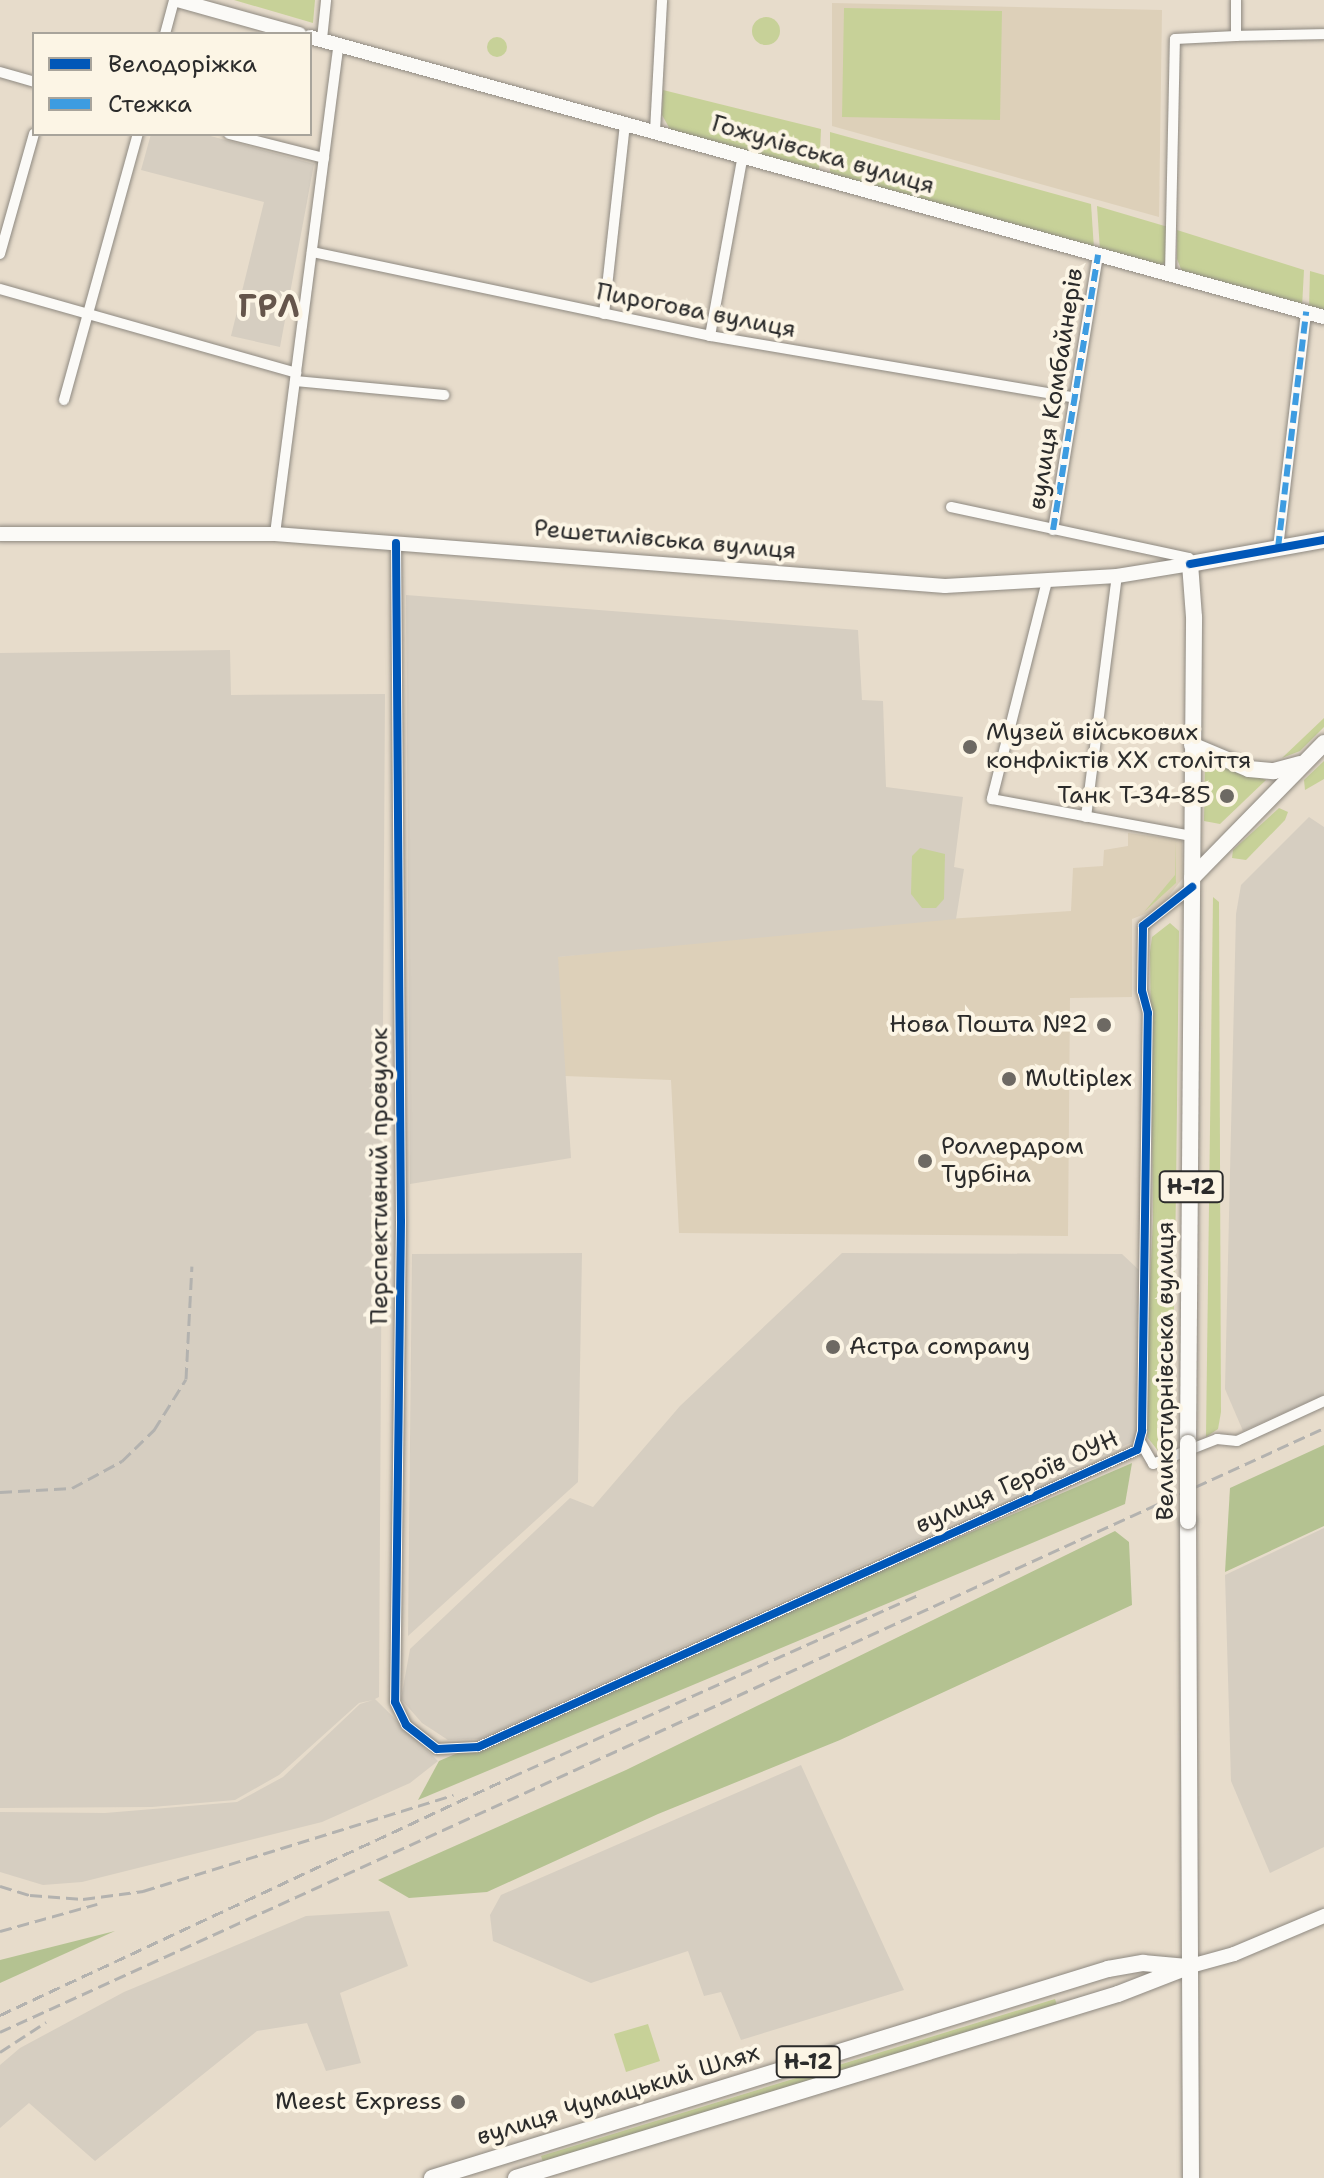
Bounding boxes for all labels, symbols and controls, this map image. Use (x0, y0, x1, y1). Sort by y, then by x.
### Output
legend (32, 32, 312, 136)
text: Велодоріжка (108, 48, 257, 80)
text: Стежка (108, 88, 192, 120)
street label: Гожулівська вулиця (708, 109, 938, 201)
street label: вулиця Комбайнерів (1023, 266, 1089, 512)
street label: Пирогова вулиця (594, 278, 798, 344)
district label: ГРЛ (238, 287, 302, 325)
street label: Решетилівська вулиця (533, 514, 797, 566)
place label: Музей військових конфліктів ХХ століття (986, 719, 1251, 775)
marker: Музей військових конфліктів ХХ століття (961, 738, 979, 756)
place label: Танк Т-34-85 (1057, 782, 1211, 810)
marker: Танк Т-34-85 (1218, 787, 1236, 805)
place label: Нова Пошта №2 (889, 1011, 1088, 1039)
marker: Нова Пошта №2 (1095, 1016, 1113, 1034)
street label: Перспективний провулок (366, 1027, 394, 1325)
place label: Multiplex (1025, 1065, 1132, 1093)
marker: Multiplex (1000, 1070, 1018, 1088)
place label: Роллердром Турбіна (941, 1133, 1084, 1189)
marker: Роллердром Турбіна (916, 1152, 934, 1170)
road number: Н-12 (1157, 1169, 1225, 1205)
street label: Великотирнівська вулиця (1152, 1221, 1180, 1521)
place label: Астра company (849, 1333, 1030, 1361)
marker: Астра company (824, 1338, 842, 1356)
street label: вулиця Героїв ОУН (911, 1424, 1123, 1540)
street label: вулиця Чумацький Шлях (473, 2038, 763, 2152)
road number: Н-12 (774, 2044, 842, 2080)
place label: Meest Express (275, 2088, 442, 2116)
marker: Meest Express (449, 2093, 467, 2111)

